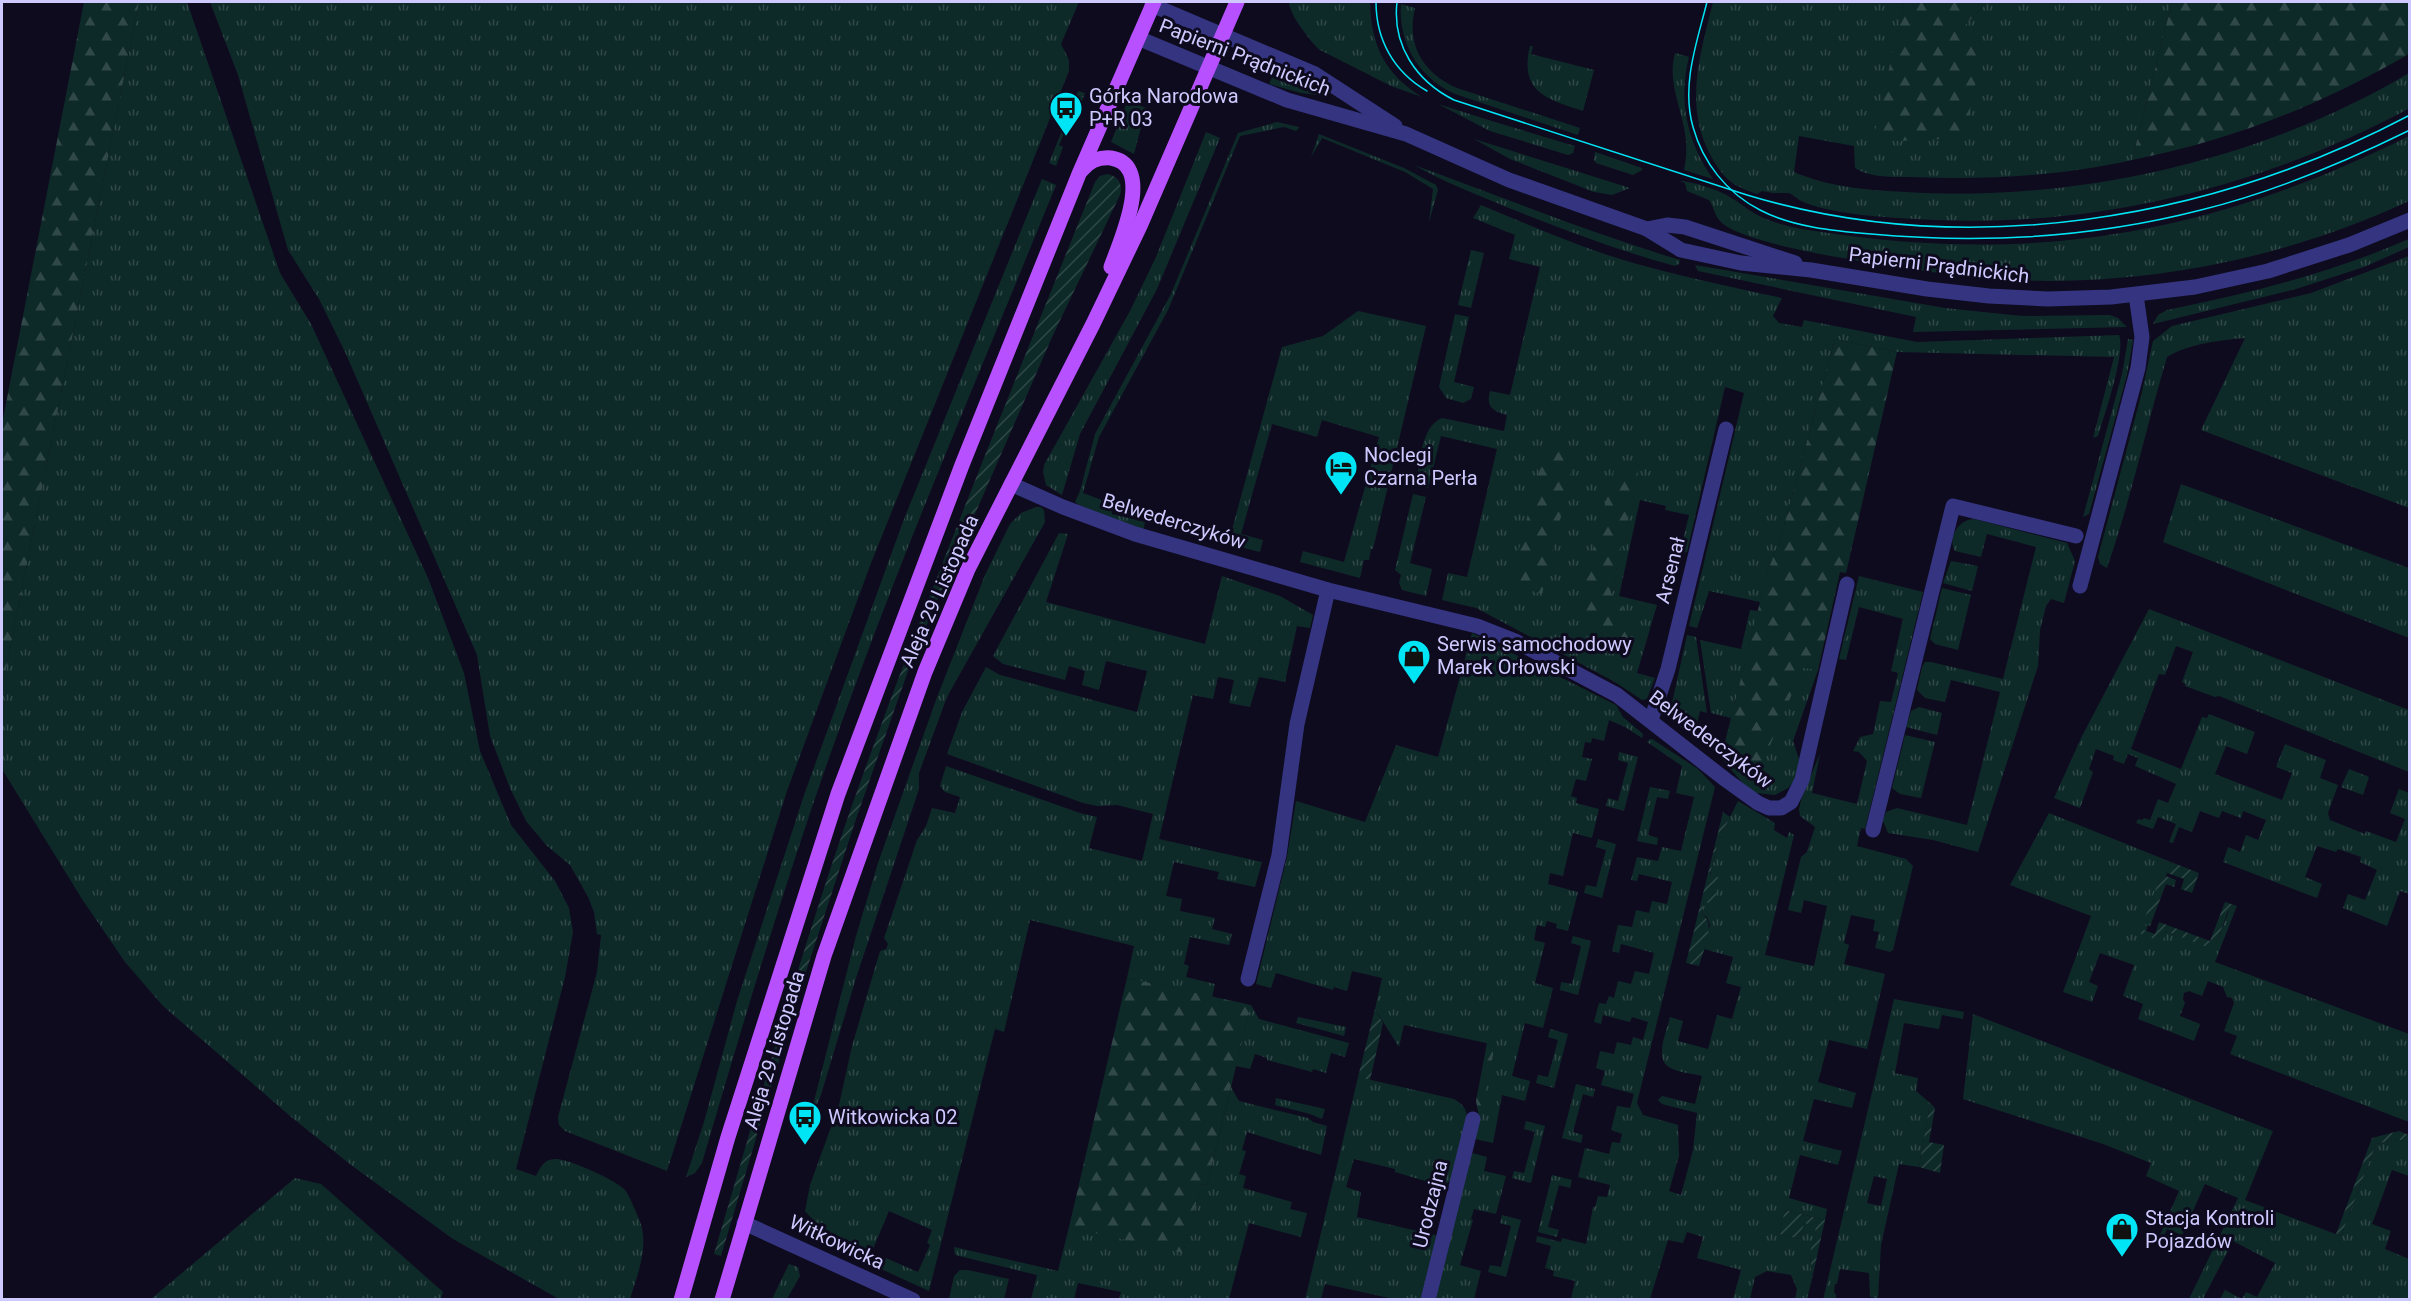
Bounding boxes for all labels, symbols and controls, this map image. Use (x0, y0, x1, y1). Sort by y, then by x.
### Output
street label: Papierni Prądnickich (1156, 13, 1334, 101)
place label: Górka Narodowa P+R 03 (1089, 84, 1239, 131)
bus stop icon: Górka Narodowa P+R 03 (1048, 90, 1084, 137)
street label: Papierni Prądnickich (1847, 242, 2031, 288)
place label: Noclegi Czarna Perła (1364, 443, 1478, 490)
hotel icon: Noclegi Czarna Perła (1323, 449, 1359, 496)
street label: Belwederczyków (1100, 488, 1248, 554)
street label: Aleja 29 Listopada (895, 511, 983, 671)
street label: Arsenał (1650, 533, 1690, 606)
place label: Serwis samochodowy Marek Orłowski (1437, 632, 1632, 679)
shop icon: Serwis samochodowy Marek Orłowski (1396, 638, 1432, 685)
street label: Belwederczyków (1644, 685, 1778, 793)
street label: Aleja 29 Listopada (738, 968, 810, 1132)
bus stop icon: Witkowicka 02 (787, 1099, 823, 1146)
place label: Witkowicka 02 (828, 1105, 958, 1129)
street label: Urodzajna (1408, 1158, 1452, 1250)
place label: Stacja Kontroli Pojazdów (2145, 1206, 2274, 1253)
street label: Witkowicka (786, 1210, 888, 1274)
shop icon: Stacja Kontroli Pojazdów (2104, 1211, 2140, 1258)

